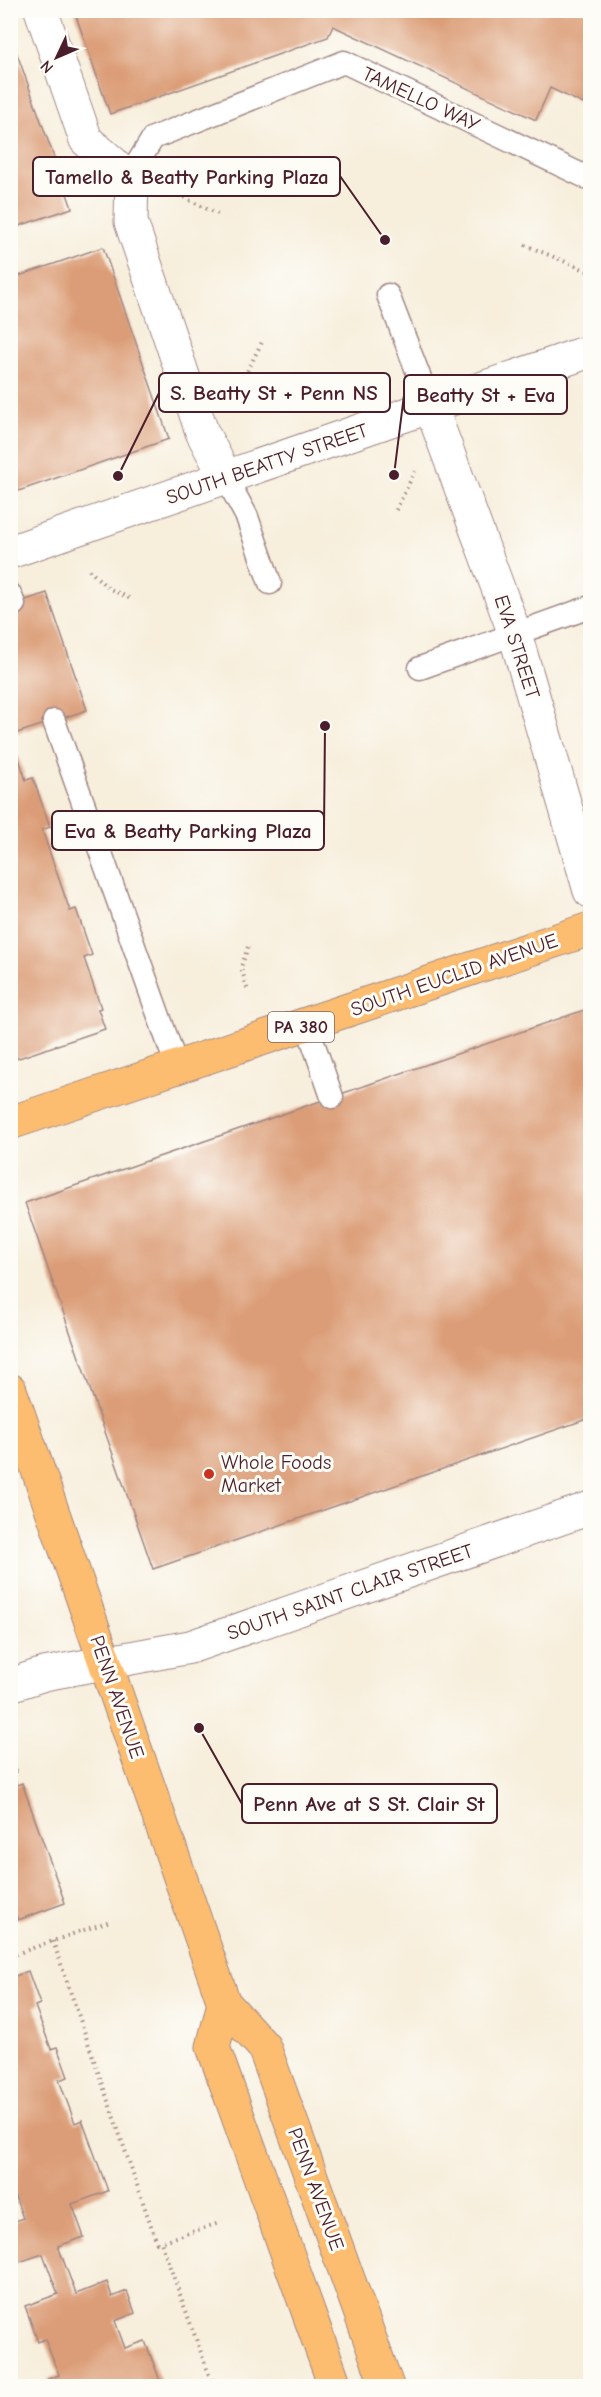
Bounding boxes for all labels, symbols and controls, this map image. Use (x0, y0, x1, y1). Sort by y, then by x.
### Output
north arrow (27, 27, 87, 87)
text: N (37, 57, 57, 77)
street label: TAMELLO WAY (359, 62, 483, 136)
callout: Tamello & Beatty Parking Plaza (33, 157, 340, 196)
text: Tamello & Beatty Parking Plaza (45, 165, 329, 189)
callout: S. Beatty St + Penn NS (159, 373, 390, 412)
callout: Beatty St + Eva (404, 375, 567, 414)
text: S. Beatty St + Penn NS (170, 381, 378, 405)
text: Beatty St + Eva (417, 383, 555, 407)
street label: SOUTH BEATTY STREET (163, 418, 371, 509)
street label: EVA STREET (489, 592, 545, 702)
callout: Eva & Beatty Parking Plaza (52, 811, 324, 850)
text: Eva & Beatty Parking Plaza (64, 819, 312, 843)
street label: SOUTH EUCLID AVENUE (348, 929, 560, 1021)
road number: PA 380 (268, 1012, 334, 1042)
place label: Whole Foods Market (221, 1451, 331, 1497)
marker: Whole Foods Market (202, 1467, 216, 1481)
street label: SOUTH SAINT CLAIR STREET (224, 1539, 476, 1645)
street label: PENN AVENUE (85, 1632, 149, 1762)
callout: Penn Ave at S St. Clair St (242, 1784, 497, 1823)
text: Penn Ave at S St. Clair St (253, 1792, 486, 1816)
street label: PENN AVENUE (283, 2125, 349, 2253)

